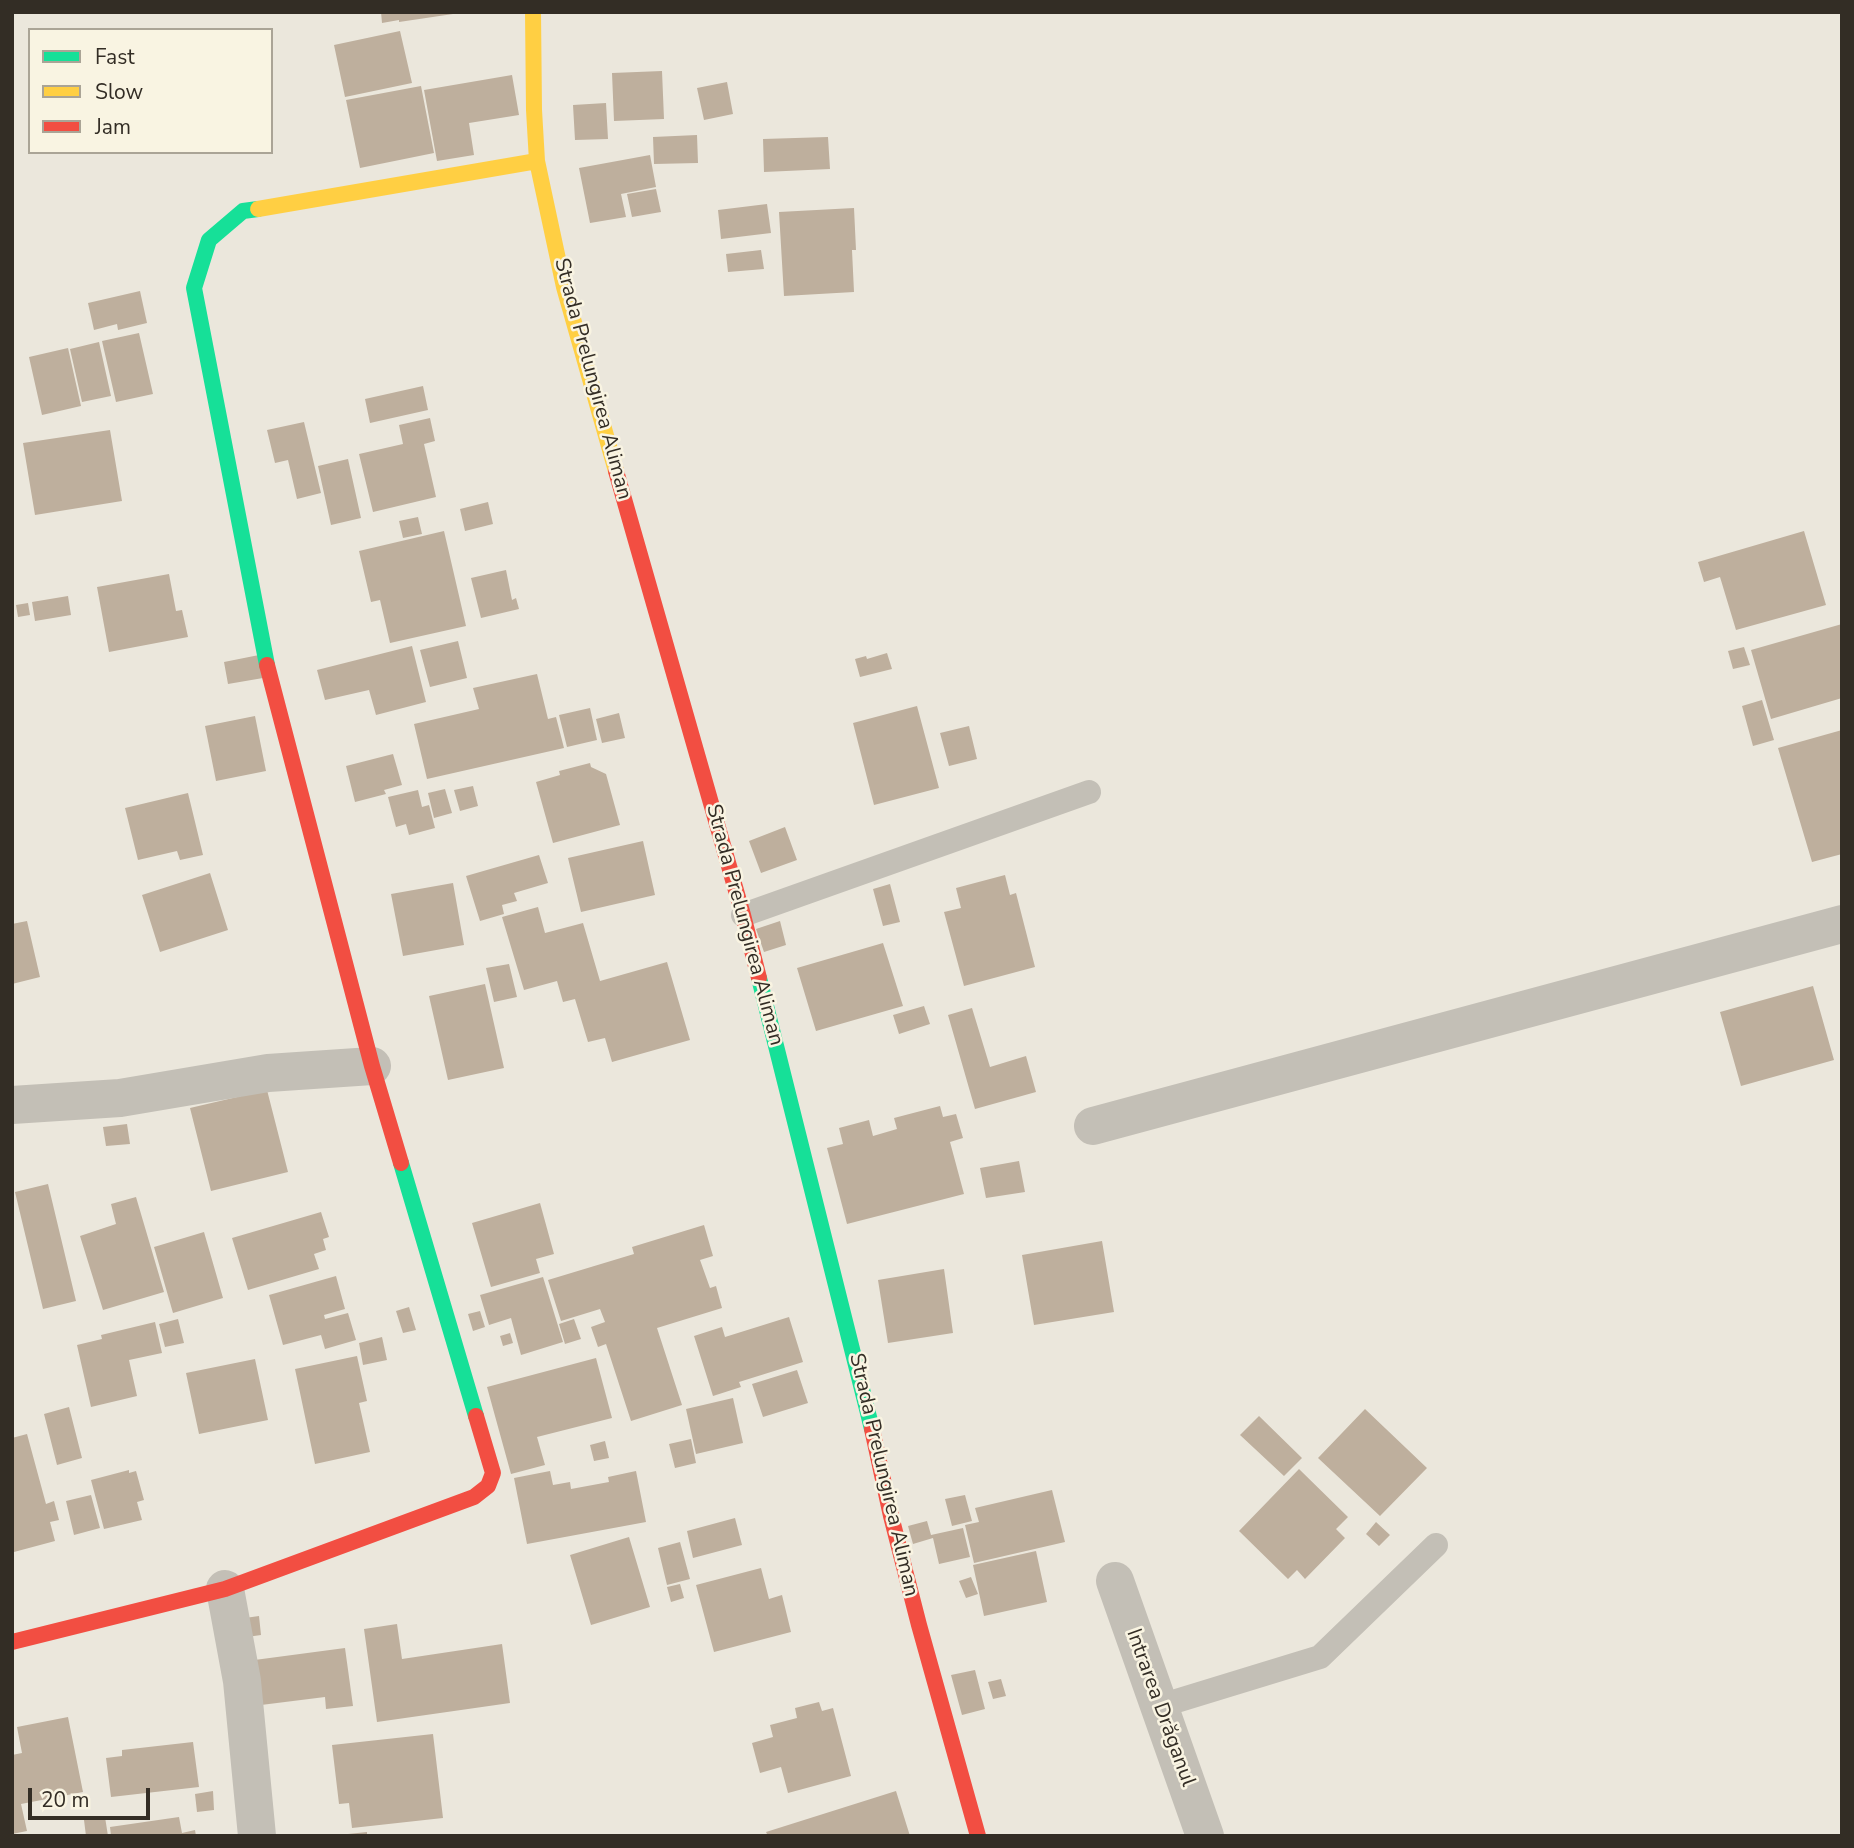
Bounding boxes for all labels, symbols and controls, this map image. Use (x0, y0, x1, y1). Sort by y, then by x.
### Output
legend (28, 28, 273, 154)
text: Fast (95, 43, 135, 71)
text: Slow (95, 78, 143, 106)
text: Jam (95, 113, 131, 141)
street label: Strada Prelungirea Aliman (548, 256, 636, 502)
street label: Strada Prelungirea Aliman (700, 802, 788, 1048)
street label: Strada Prelungirea Aliman (843, 1351, 923, 1599)
street label: Intrarea Drăganul (1120, 1626, 1200, 1790)
scale bar (32, 1774, 154, 1818)
text: 20 m (41, 1786, 90, 1814)

